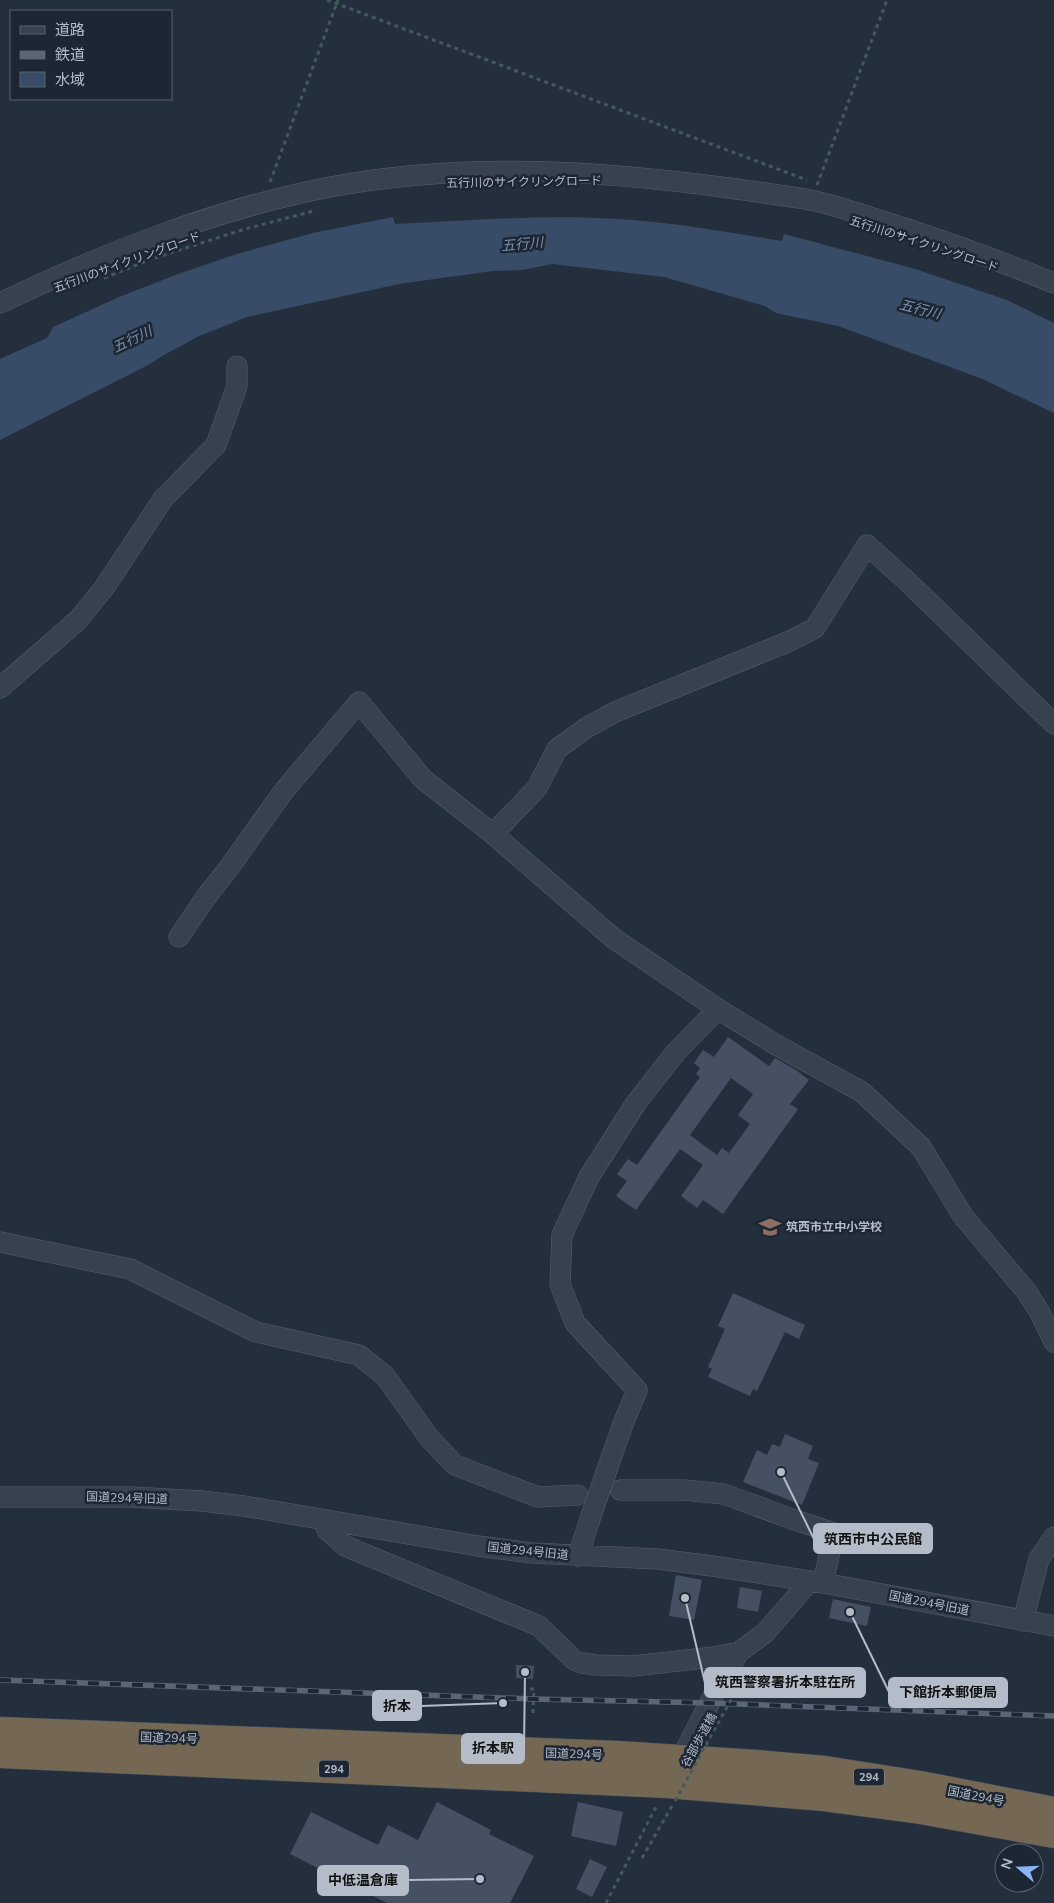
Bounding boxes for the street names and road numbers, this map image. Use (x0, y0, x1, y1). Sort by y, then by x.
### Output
street label: 五行川のサイクリングロード (446, 173, 602, 191)
street label: 五行川のサイクリングロード (847, 212, 1001, 276)
street label: 五行川のサイクリングロード (51, 228, 203, 296)
street label: 国道294号旧道 (86, 1489, 168, 1507)
street label: 国道294号旧道 (487, 1539, 569, 1563)
street label: 国道294号旧道 (887, 1587, 971, 1619)
street label: 谷部歩道橋 (677, 1710, 721, 1770)
street label: 国道294号 (140, 1729, 198, 1747)
street label: 国道294号 (545, 1745, 603, 1763)
road number: 294 (319, 1760, 349, 1778)
road number: 294 (854, 1768, 884, 1785)
street label: 国道294号 (946, 1783, 1006, 1809)

